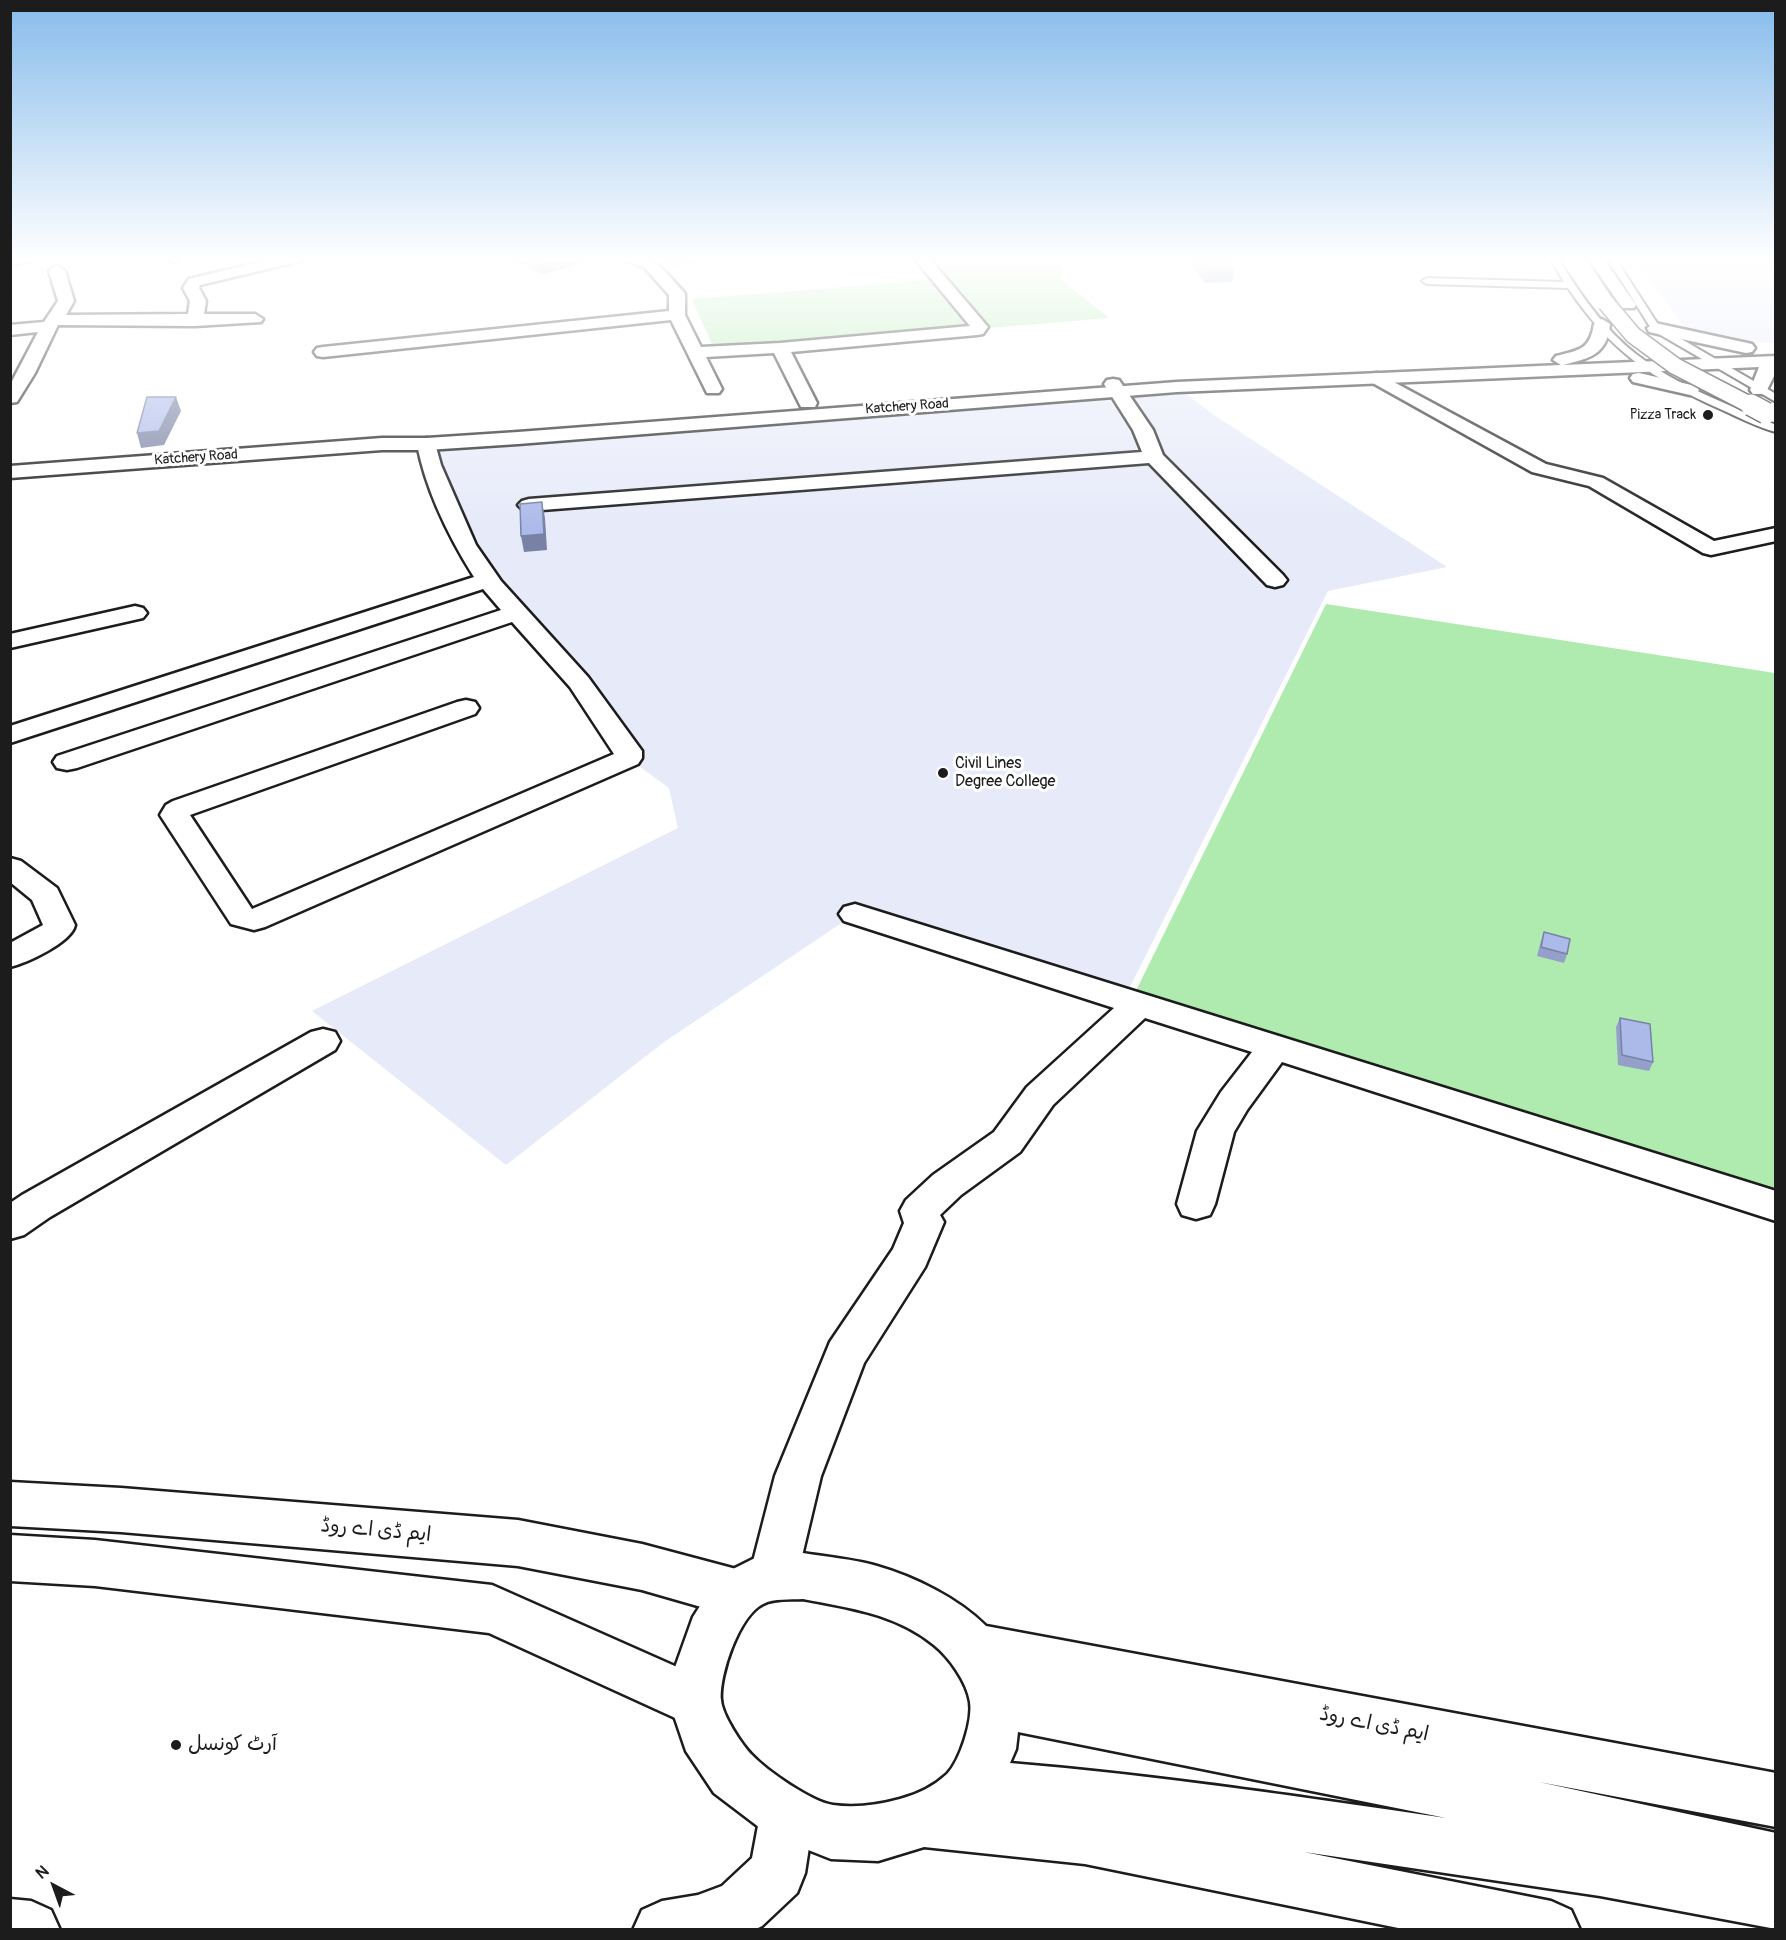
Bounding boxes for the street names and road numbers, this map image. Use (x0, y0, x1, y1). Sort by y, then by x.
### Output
street label: Katchery Road (865, 396, 949, 418)
street label: Katchery Road (154, 447, 238, 469)
street label: ایم ڈی اے روڈ (320, 1514, 432, 1548)
street label: ایم ڈی اے روڈ (1317, 1703, 1431, 1747)

